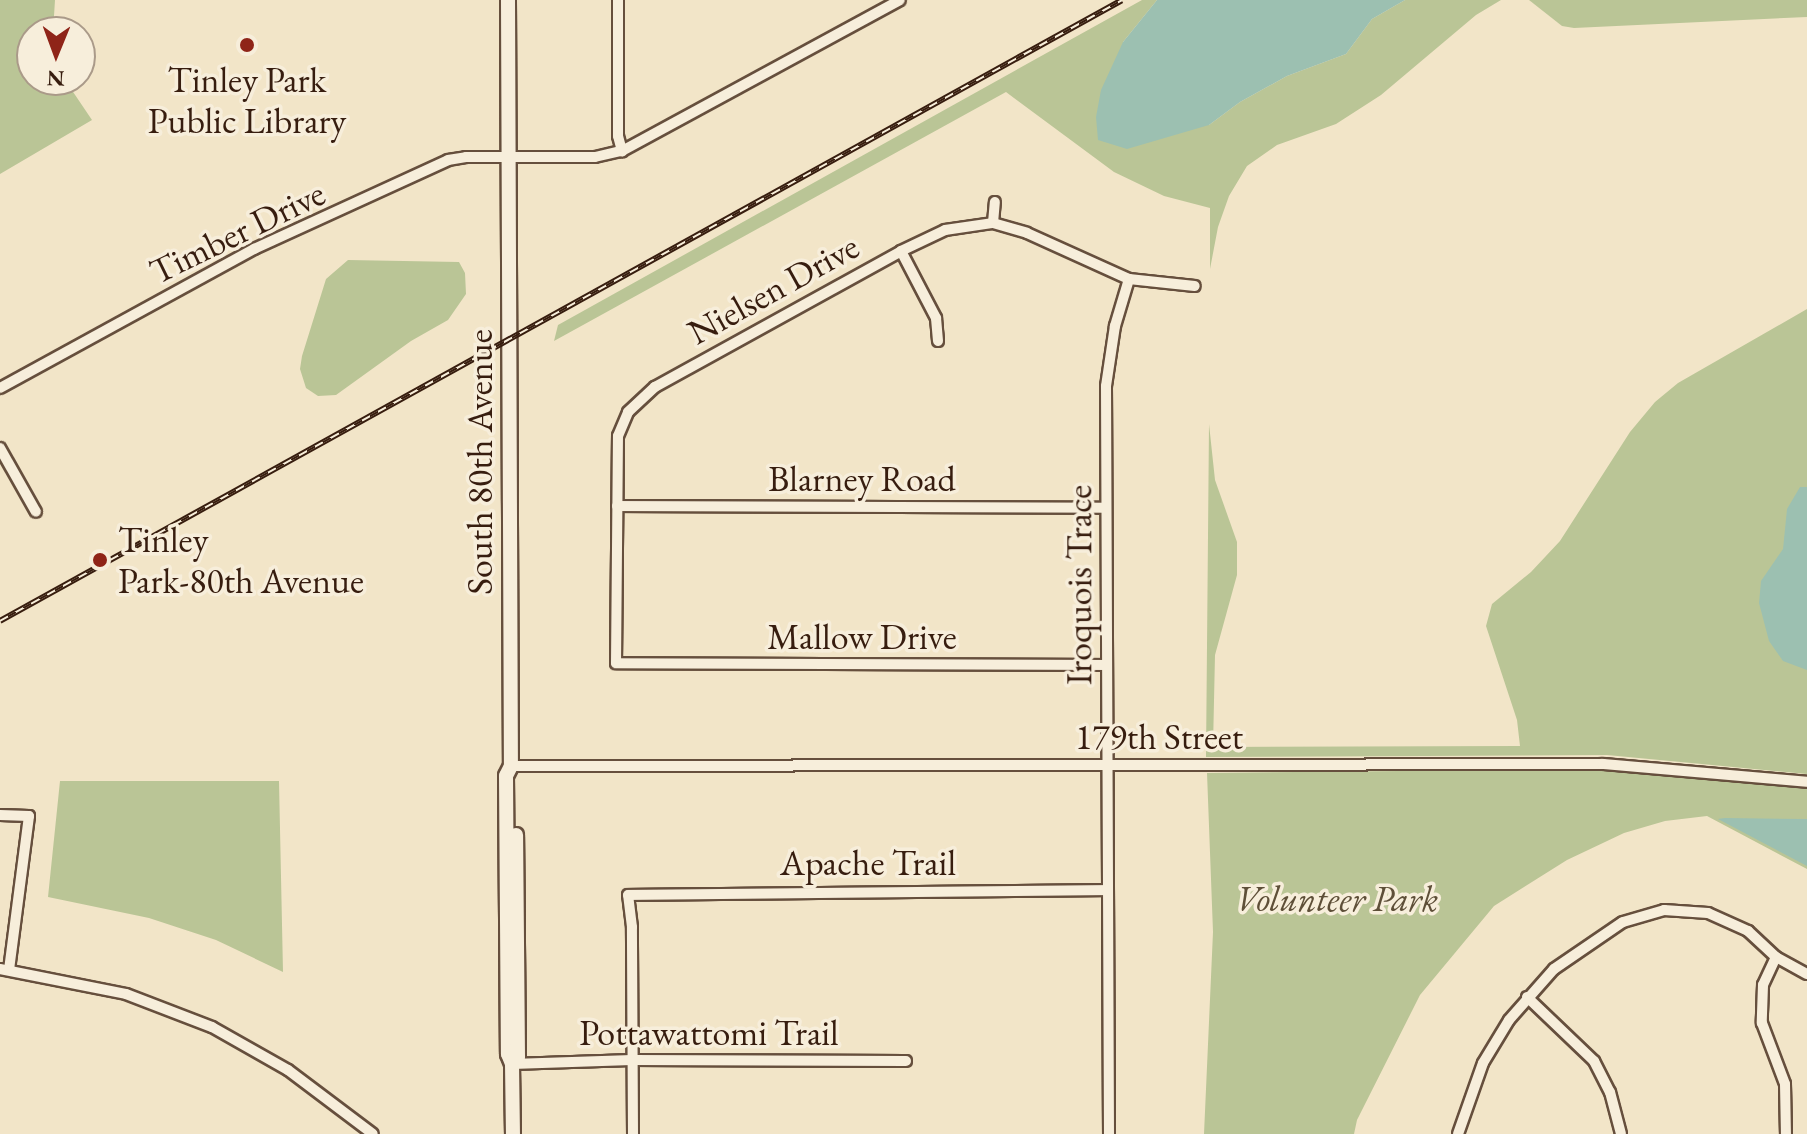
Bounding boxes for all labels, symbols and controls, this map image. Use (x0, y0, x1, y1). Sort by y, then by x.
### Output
north arrow (16, 16, 96, 96)
marker: Tinley Park Public Library (238, 36, 256, 54)
place label: Tinley Park Public Library (148, 57, 346, 142)
text: N (46, 64, 65, 93)
street label: Timber Drive (142, 171, 332, 293)
street label: Nielsen Drive (680, 224, 866, 354)
street label: South 80th Avenue (458, 329, 502, 595)
street label: Blarney Road (768, 457, 956, 501)
street label: Iroquois Trace (1057, 485, 1101, 685)
place label: Tinley Park-80th Avenue (118, 517, 364, 602)
marker: Tinley Park-80th Avenue (89, 549, 111, 571)
street label: Mallow Drive (767, 615, 957, 659)
street label: 179th Street (1075, 715, 1243, 759)
street label: Apache Trail (780, 841, 956, 885)
park label: Volunteer Park (1236, 877, 1438, 921)
street label: Pottawattomi Trail (579, 1011, 839, 1055)

